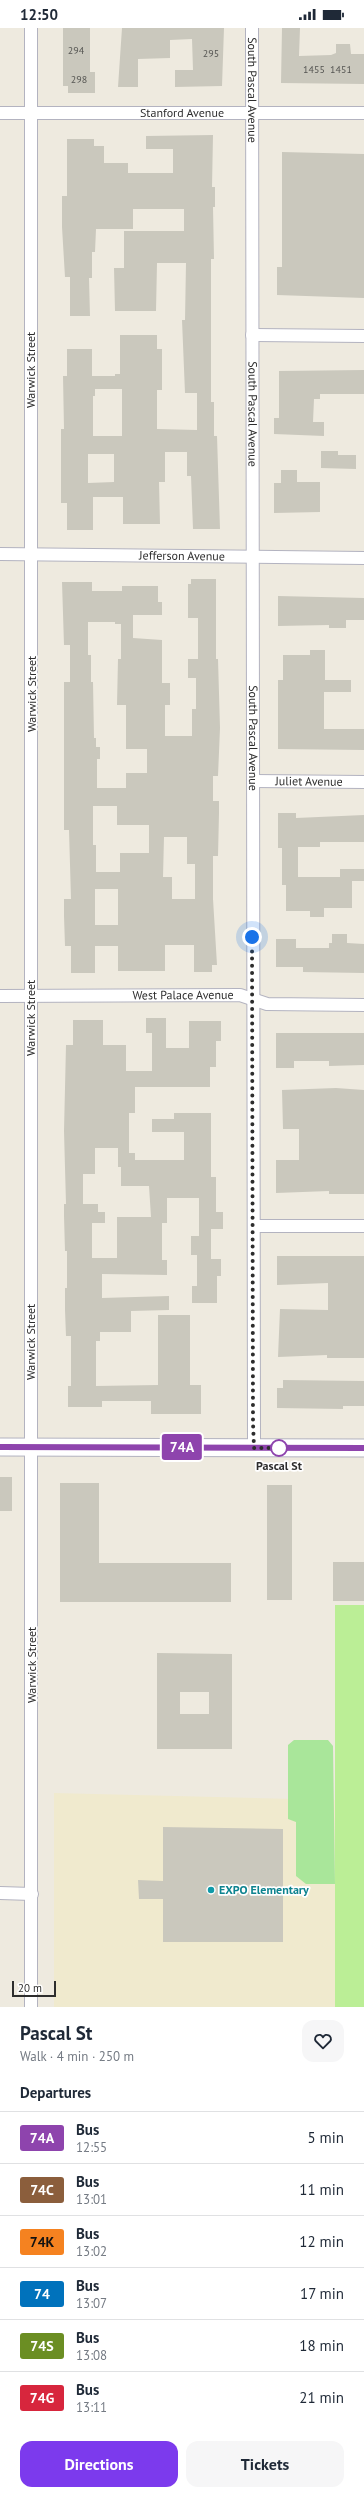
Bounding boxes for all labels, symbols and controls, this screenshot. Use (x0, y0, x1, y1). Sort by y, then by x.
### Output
text: 12:50 (20, 5, 58, 24)
street label: South Pascal Avenue (245, 37, 260, 143)
house number: 294 (68, 44, 85, 57)
house number: 295 (203, 47, 219, 60)
house number: 1455 (303, 63, 325, 76)
house number: 1451 (330, 63, 352, 76)
house number: 298 (71, 73, 87, 86)
street label: Stanford Avenue (140, 105, 224, 120)
street label: Warwick Street (23, 332, 38, 408)
street label: South Pascal Avenue (245, 361, 261, 467)
street label: Jefferson Avenue (138, 548, 225, 563)
street label: Warwick Street (24, 656, 39, 732)
street label: South Pascal Avenue (246, 685, 261, 791)
street label: Juliet Avenue (274, 773, 343, 789)
your location (242, 927, 262, 947)
street label: Warwick Street (23, 980, 38, 1056)
street label: West Palace Avenue (132, 987, 234, 1002)
street label: Warwick Street (23, 1304, 38, 1380)
line badge: 74A (159, 1434, 205, 1460)
text: 74A (170, 1438, 194, 1456)
marker: Pascal St (270, 1439, 288, 1457)
place label: Pascal St (256, 1458, 303, 1473)
street label: Warwick Street (24, 1627, 39, 1703)
place label: EXPO Elementary (219, 1882, 309, 1897)
marker: EXPO Elementary (206, 1885, 216, 1895)
scale bar (12, 1979, 56, 1998)
text: 20 m (18, 1981, 42, 1995)
button: heart (302, 2020, 344, 2062)
text: Pascal St (20, 2021, 93, 2045)
text: Walk · 4 min · 250 m (20, 2048, 134, 2065)
text: Departures (20, 2083, 91, 2102)
text: Bus (76, 2120, 99, 2139)
text: 5 min (307, 2128, 344, 2147)
text: 74A (30, 2129, 54, 2147)
text: 12:55 (76, 2139, 107, 2156)
text: Bus (76, 2172, 99, 2191)
text: 11 min (299, 2180, 344, 2199)
text: 74C (30, 2181, 54, 2199)
text: 13:01 (76, 2191, 107, 2208)
text: Bus (76, 2224, 99, 2243)
text: 12 min (299, 2232, 344, 2251)
text: 74K (30, 2233, 54, 2251)
text: 13:02 (76, 2243, 107, 2260)
text: Bus (76, 2276, 99, 2295)
text: 17 min (300, 2284, 344, 2303)
text: 74 (34, 2285, 50, 2303)
text: 13:07 (76, 2295, 107, 2312)
text: Bus (76, 2328, 99, 2347)
text: 18 min (299, 2336, 344, 2355)
text: 74S (30, 2337, 54, 2355)
text: 13:08 (76, 2347, 107, 2364)
text: Bus (76, 2380, 99, 2399)
text: 21 min (299, 2388, 344, 2407)
text: 74G (30, 2389, 54, 2407)
text: 13:11 (76, 2399, 107, 2416)
button: Directions (20, 2441, 178, 2487)
button: Tickets (186, 2441, 344, 2487)

